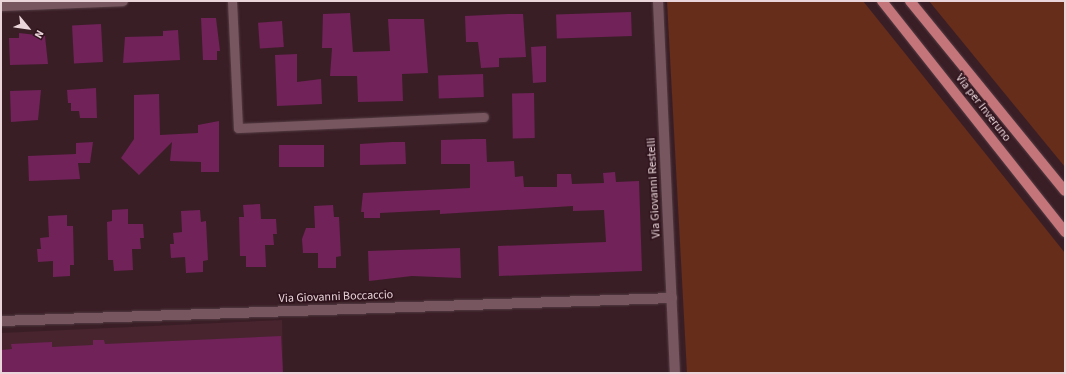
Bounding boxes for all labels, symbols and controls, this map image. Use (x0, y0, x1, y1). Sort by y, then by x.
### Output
north arrow (8, 8, 48, 48)
text: N (31, 27, 47, 41)
street label: Via per Inveruno (952, 71, 1014, 145)
street label: Via Giovanni Restelli (644, 137, 664, 239)
street label: Via Giovanni Boccaccio (278, 288, 394, 306)

